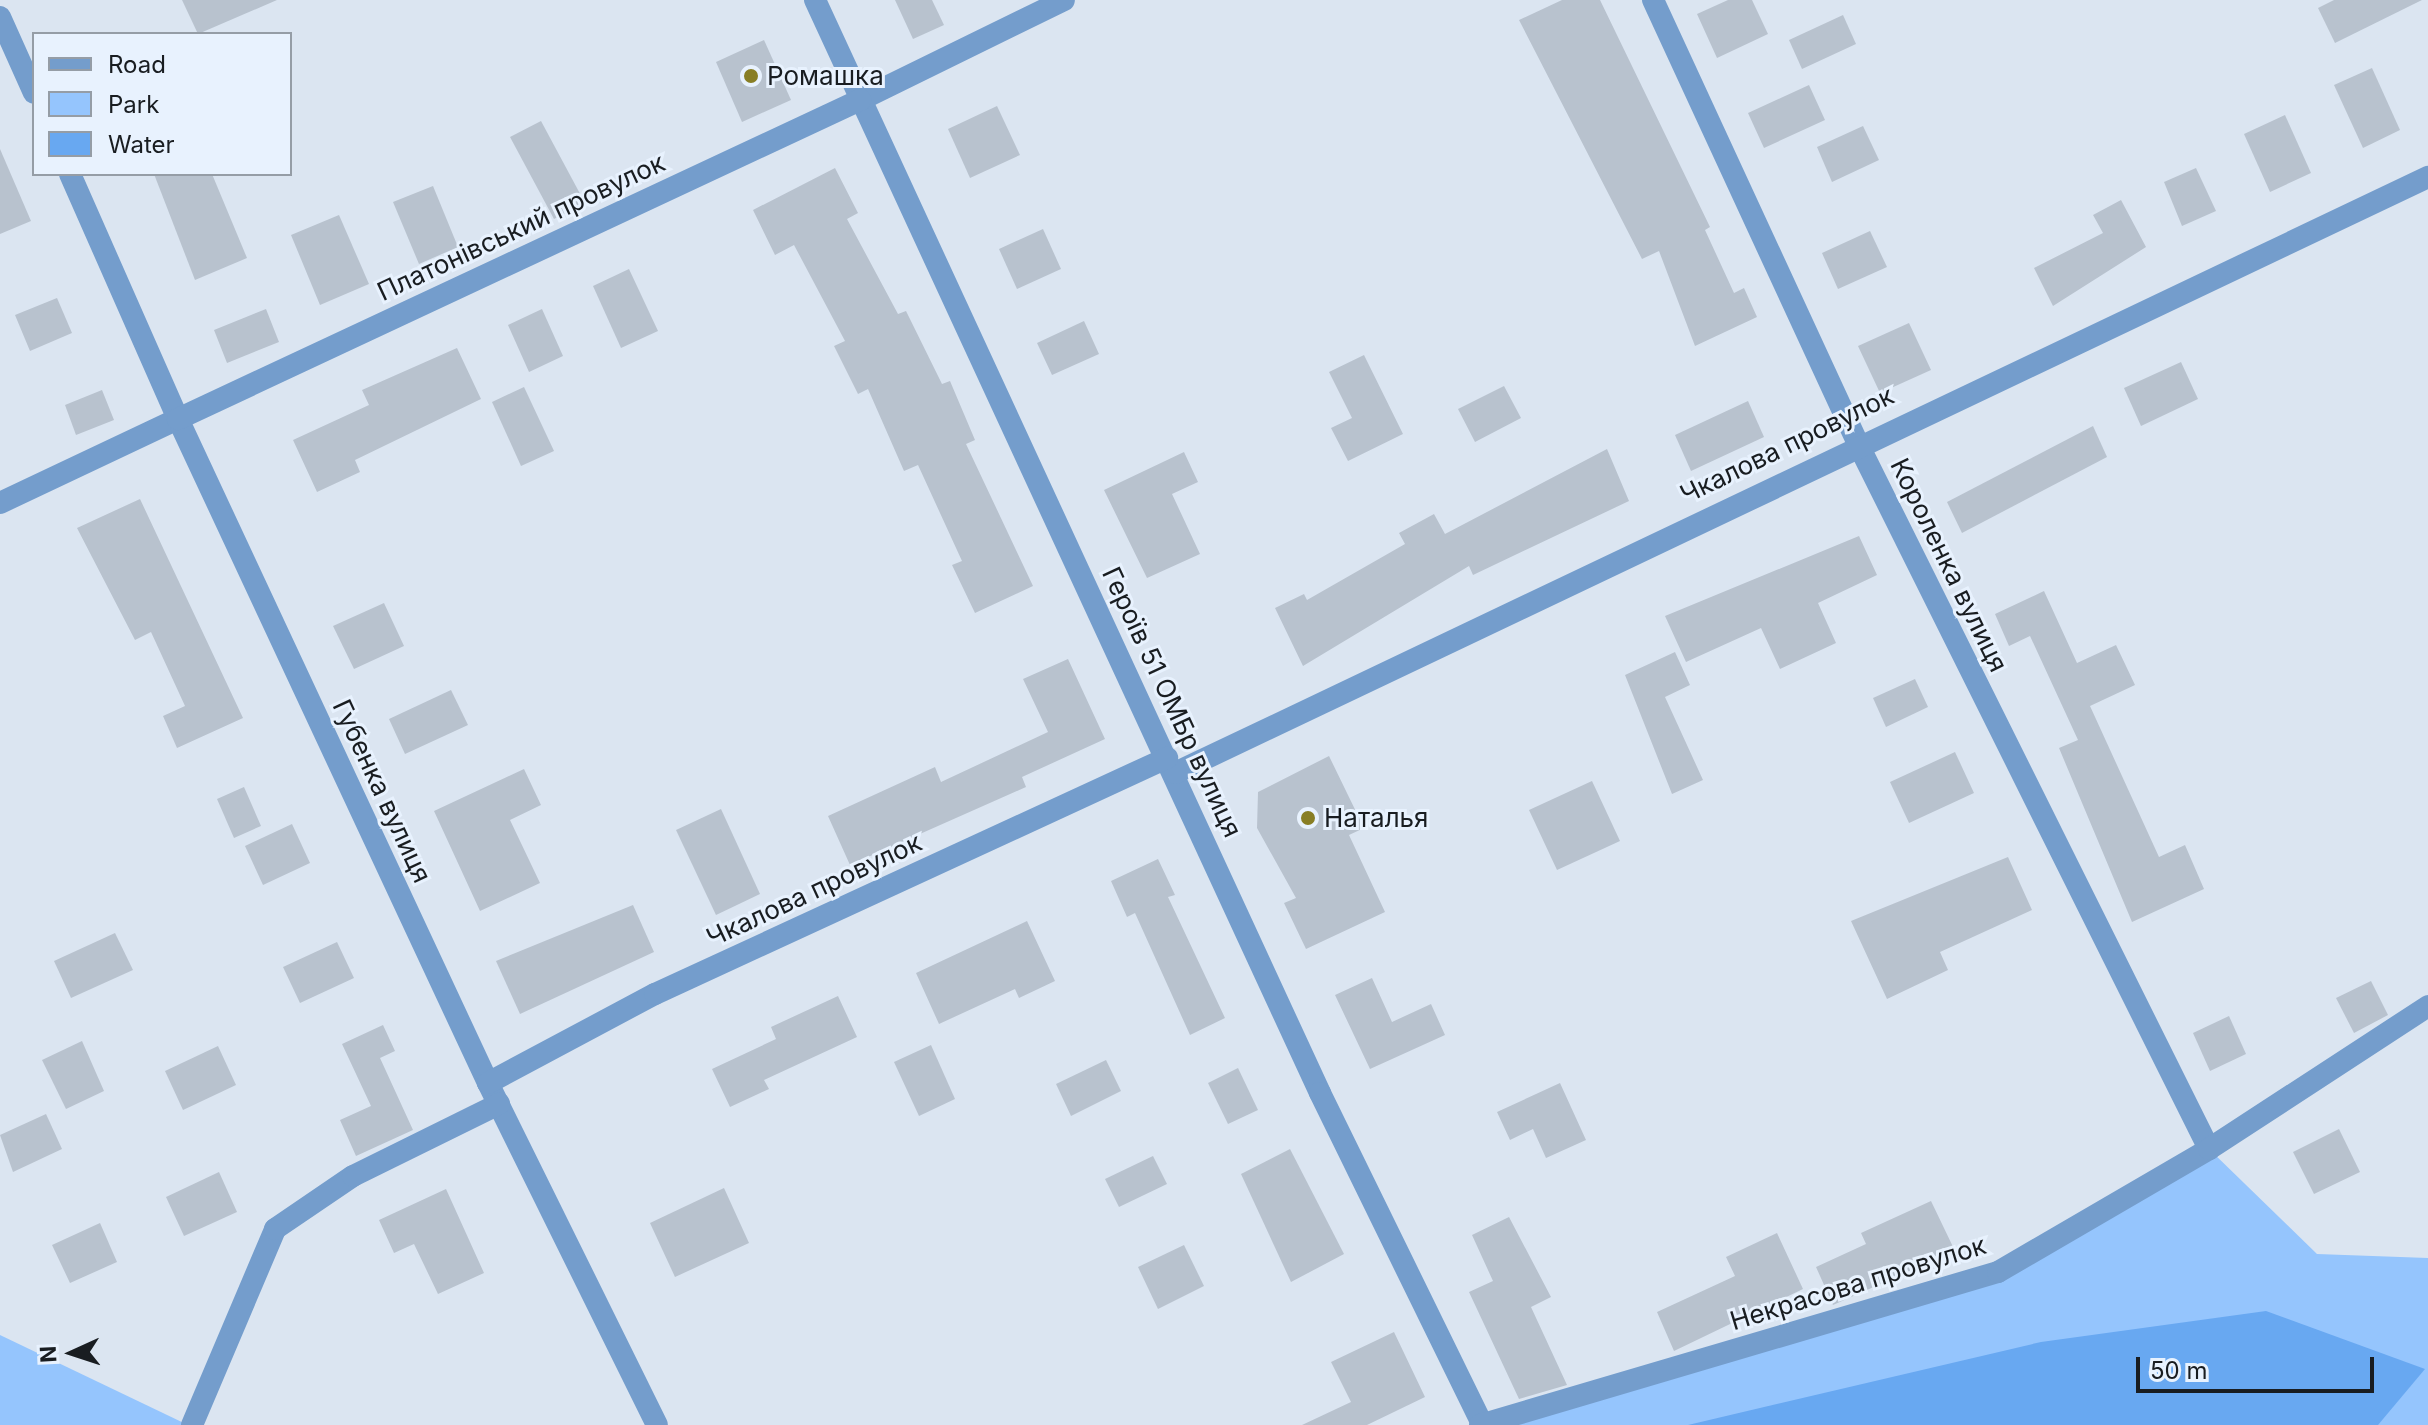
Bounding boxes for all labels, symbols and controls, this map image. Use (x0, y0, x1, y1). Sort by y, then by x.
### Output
legend (32, 32, 292, 176)
text: Road (108, 50, 166, 79)
place label: Ромашка (767, 60, 884, 92)
marker: Ромашка (742, 67, 760, 85)
text: Park (108, 90, 159, 119)
text: Water (108, 130, 175, 159)
street label: Платонівський провулок (372, 147, 670, 307)
street label: Чкалова провулок (1675, 380, 1899, 510)
street label: Короленка вулиця (1884, 453, 2014, 677)
street label: Героїв 51 ОМБр вулиця (1096, 562, 1248, 842)
street label: Губенка вулиця (326, 695, 438, 887)
place label: Наталья (1324, 802, 1429, 834)
marker: Наталья (1299, 809, 1317, 827)
street label: Чкалова провулок (702, 827, 926, 953)
street label: Некрасова провулок (1726, 1229, 1990, 1337)
north arrow (32, 1313, 112, 1393)
scale bar (2140, 1341, 2378, 1391)
text: N (35, 1345, 61, 1363)
text: 50 m (2150, 1356, 2208, 1385)

